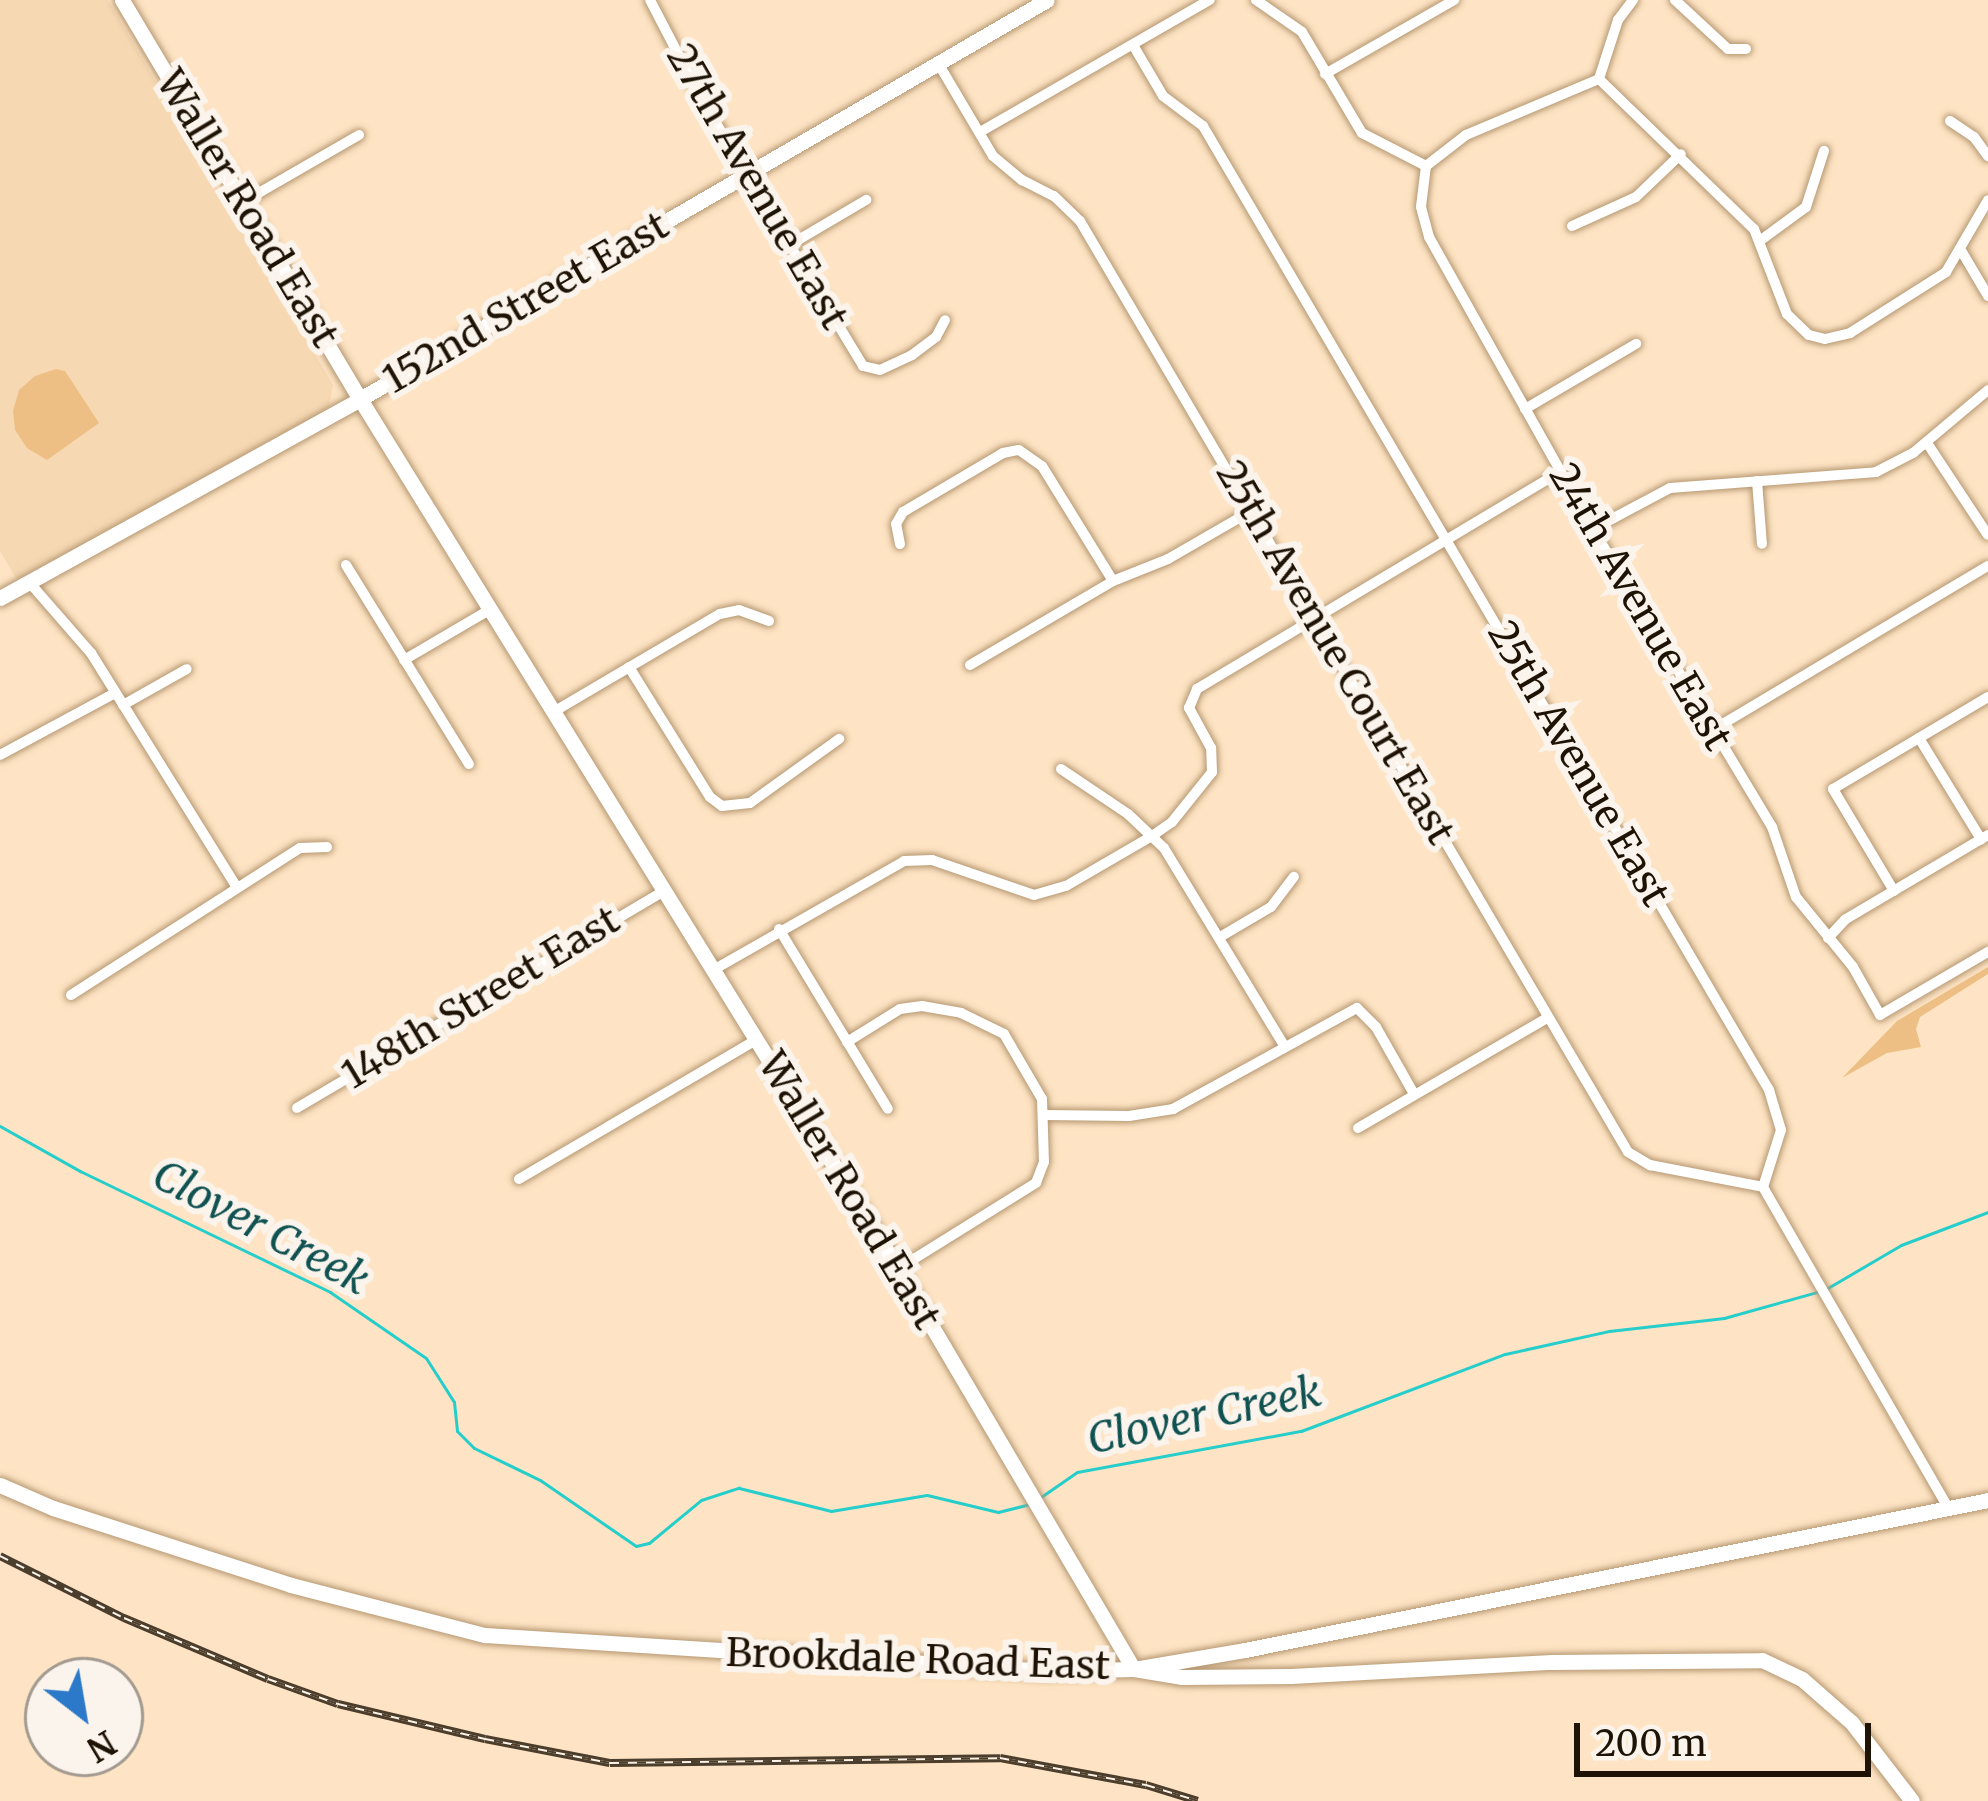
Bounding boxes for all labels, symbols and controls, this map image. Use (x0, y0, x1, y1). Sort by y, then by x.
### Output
street label: 27th Avenue East (656, 36, 858, 338)
street label: Waller Road East (146, 62, 348, 356)
street label: 152nd Street East (375, 202, 677, 404)
street label: 25th Avenue Court East (1206, 453, 1464, 853)
street label: 24th Avenue East (1539, 455, 1741, 759)
street label: 25th Avenue East (1478, 613, 1678, 915)
street label: 148th Street East (334, 897, 628, 1099)
street label: Waller Road East (748, 1044, 950, 1338)
water label: Clover Creek (144, 1149, 378, 1305)
water label: Clover Creek (1083, 1366, 1325, 1464)
street label: Brookdale Road East (725, 1630, 1111, 1690)
north arrow (24, 1657, 144, 1777)
scale bar (1580, 1699, 1877, 1773)
text: N (80, 1721, 123, 1770)
text: 200 m (1595, 1721, 1707, 1766)

